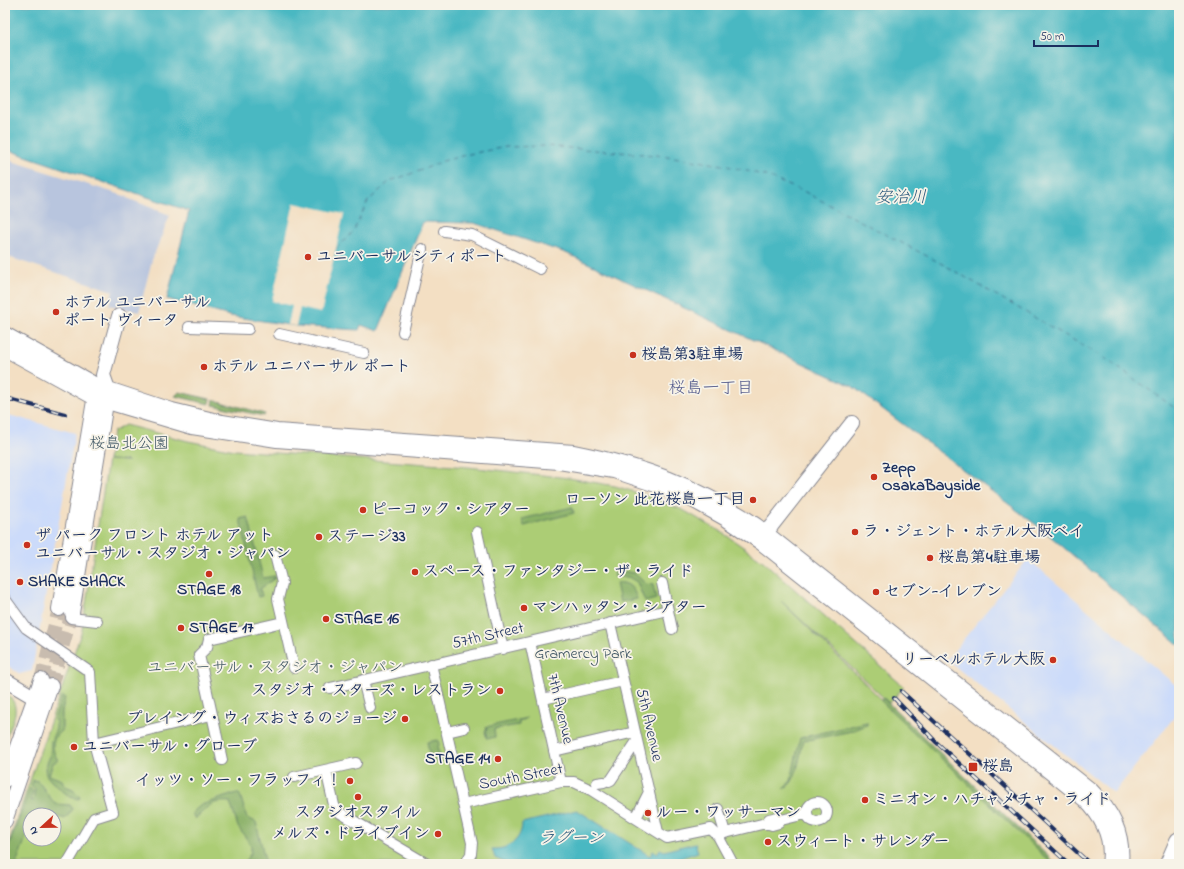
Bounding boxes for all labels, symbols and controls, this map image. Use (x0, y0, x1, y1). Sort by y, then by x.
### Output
scale bar (1034, 22, 1098, 48)
text: 50 m (1040, 28, 1064, 46)
water label: 安治川 (876, 185, 927, 210)
place label: ユニバーサルシティポート (316, 245, 507, 269)
marker: ユニバーサルシティポート (303, 252, 313, 262)
place label: ホテル ユニバーサル ポート ヴィータ (64, 291, 211, 333)
marker: ホテル ユニバーサル ポート ヴィータ (51, 307, 61, 317)
place label: 桜島第3駐車場 (641, 343, 744, 367)
marker: 桜島第3駐車場 (628, 350, 638, 360)
place label: ホテル ユニバーサル ポート (212, 355, 411, 379)
marker: ホテル ユニバーサル ポート (199, 362, 209, 372)
district label: 桜島一丁目 (669, 376, 754, 401)
park label: 桜島北公園 (89, 432, 169, 456)
place label: Zepp OsakaBayside (882, 456, 981, 499)
marker: Zepp OsakaBayside (869, 472, 879, 482)
place label: ローソン 此花桜島一丁目 (565, 488, 745, 512)
marker: ローソン 此花桜島一丁目 (748, 495, 758, 505)
place label: ピーコック・シアター (371, 498, 530, 522)
marker: ピーコック・シアター (358, 505, 368, 515)
place label: ラ・ジェント・ホテル大阪ベイ (863, 520, 1085, 544)
place label: ザ パーク フロント ホテル アット ユニバーサル・スタジオ・ジャパン (35, 524, 291, 566)
place label: ステージ33 (327, 525, 406, 549)
marker: ラ・ジェント・ホテル大阪ベイ (850, 527, 860, 537)
marker: ステージ33 (314, 532, 324, 542)
marker: ザ パーク フロント ホテル アット ユニバーサル・スタジオ・ジャパン (22, 540, 32, 550)
place label: 桜島第4駐車場 (938, 546, 1041, 570)
marker: 桜島第4駐車場 (925, 553, 935, 563)
place label: スペース・ファンタジー・ザ・ライド (423, 560, 694, 584)
marker: スペース・ファンタジー・ザ・ライド (410, 567, 420, 577)
marker: STAGE 18 (204, 569, 214, 579)
place label: SHAKE SHACK (28, 570, 126, 594)
marker: SHAKE SHACK (15, 577, 25, 587)
place label: STAGE 18 (177, 578, 241, 602)
place label: セブン-イレブン (884, 580, 1002, 604)
marker: セブン-イレブン (871, 587, 881, 597)
place label: マンハッタン・シアター (532, 596, 707, 620)
marker: マンハッタン・シアター (519, 603, 529, 613)
place label: STAGE 16 (334, 607, 400, 631)
marker: STAGE 16 (321, 614, 331, 624)
place label: STAGE 17 (189, 616, 254, 640)
street label: 57th Street (450, 616, 527, 656)
marker: STAGE 17 (176, 623, 186, 633)
park label: Gramercy Park (534, 642, 633, 666)
place label: リーベルホテル大阪 (902, 648, 1045, 672)
marker: リーベルホテル大阪 (1048, 655, 1058, 665)
park label: ユニバーサル・スタジオ・ジャパン (147, 656, 403, 680)
street label: 7th Avenue (540, 672, 580, 747)
place label: スタジオ・スターズ・レストラン (251, 679, 492, 703)
marker: スタジオ・スターズ・レストラン (495, 686, 505, 696)
street label: 5th Avenue (629, 686, 669, 765)
place label: プレイング・ウィズおさるのジョージ (126, 707, 397, 731)
marker: プレイング・ウィズおさるのジョージ (400, 714, 410, 724)
place label: ユニバーサル・グローブ (82, 735, 257, 759)
marker: ユニバーサル・グローブ (69, 742, 79, 752)
place label: STAGE 14 (425, 747, 490, 771)
marker: STAGE 14 (493, 754, 503, 764)
place label: 桜島 (982, 755, 1014, 779)
street label: South Street (477, 757, 566, 797)
marker: 桜島 (967, 761, 979, 773)
place label: イッツ・ソー・フラッフィ！ (135, 769, 342, 793)
marker: イッツ・ソー・フラッフィ！ (345, 776, 355, 786)
place label: ミニオン・ハチャメチャ・ライド (873, 788, 1111, 812)
marker: スタジオスタイル (353, 792, 363, 802)
marker: ミニオン・ハチャメチャ・ライド (860, 795, 870, 805)
place label: スタジオスタイル (295, 801, 421, 825)
place label: ルー・ワッサーマン (656, 801, 801, 825)
north arrow (22, 807, 62, 847)
marker: ルー・ワッサーマン (643, 808, 653, 818)
place label: メルズ・ドライブイン (271, 822, 430, 846)
text: N (25, 824, 42, 837)
water label: ラグーン (538, 826, 605, 851)
marker: メルズ・ドライブイン (433, 829, 443, 839)
place label: スウィート・サレンダー (776, 830, 949, 854)
marker: スウィート・サレンダー (763, 837, 773, 847)

